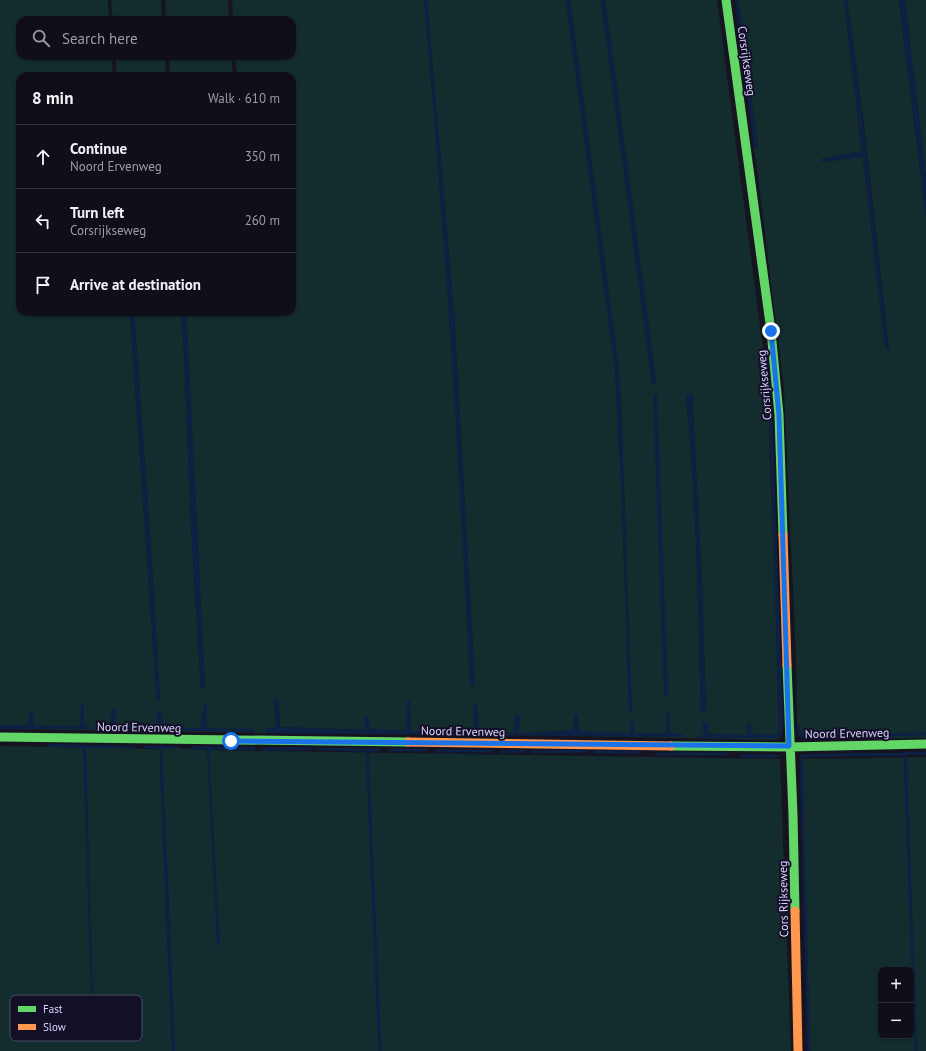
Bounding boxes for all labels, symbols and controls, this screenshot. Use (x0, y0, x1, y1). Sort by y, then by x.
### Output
search box (16, 16, 296, 60)
street label: Corsrijkseweg (735, 25, 759, 97)
icon: search (30, 27, 52, 49)
text: Search here (62, 29, 138, 48)
text: 8 min (32, 87, 73, 109)
text: Walk · 610 m (208, 90, 280, 107)
text: Continue (70, 139, 127, 158)
icon: ahead (32, 146, 54, 168)
text: 350 m (245, 148, 280, 165)
text: Noord Ervenweg (70, 158, 162, 175)
text: Turn left (70, 203, 124, 222)
icon: left (32, 210, 54, 232)
text: 260 m (245, 212, 280, 229)
text: Corsrijkseweg (70, 222, 146, 239)
icon: arrive (32, 274, 54, 296)
text: Arrive at destination (70, 275, 201, 294)
route end (762, 322, 780, 340)
street label: Corsrijkseweg (753, 349, 775, 421)
street label: Noord Ervenweg (97, 719, 181, 735)
street label: Noord Ervenweg (421, 723, 505, 739)
street label: Noord Ervenweg (805, 725, 889, 741)
route start (222, 732, 240, 750)
street label: Cors Rijkseweg (775, 861, 791, 937)
map controls (878, 967, 914, 1039)
button: + (878, 967, 914, 1003)
legend (10, 995, 142, 1041)
text: Fast (43, 1002, 63, 1016)
button: − (878, 1003, 914, 1039)
text: Slow (43, 1020, 66, 1034)

